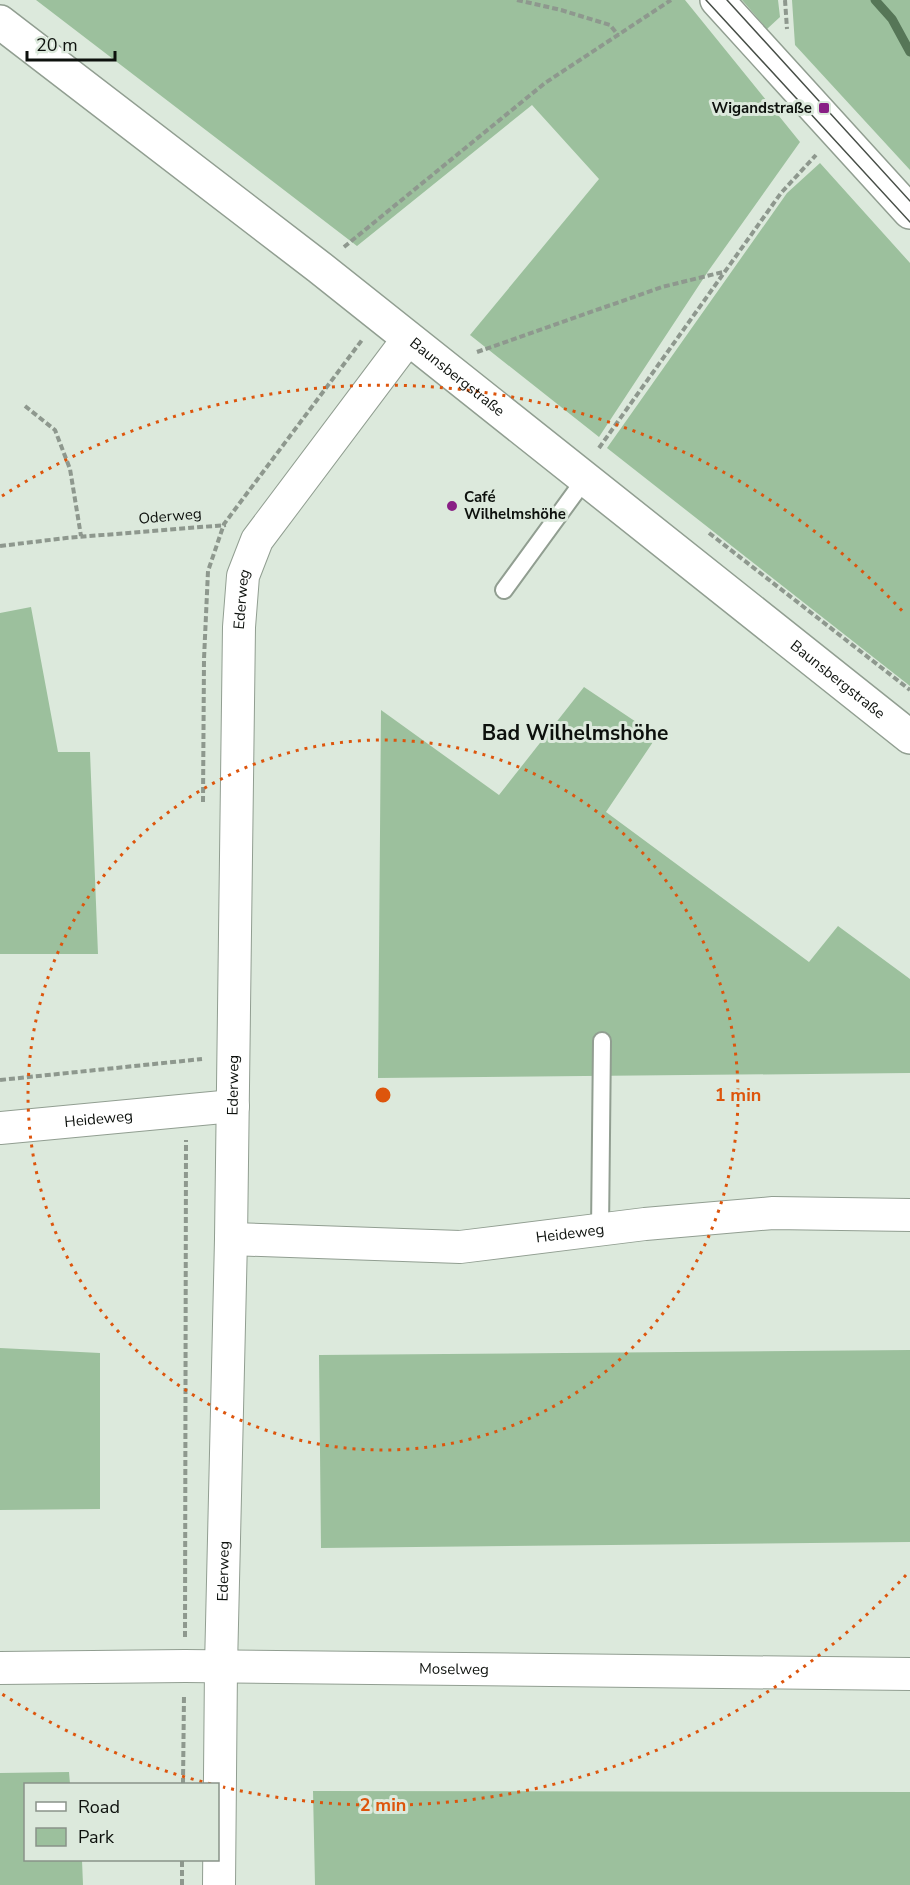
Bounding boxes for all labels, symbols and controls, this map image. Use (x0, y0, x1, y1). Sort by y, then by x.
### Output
scale bar (27, 24, 116, 62)
text: 20 m (36, 33, 78, 57)
place label: Wigandstraße (711, 98, 812, 118)
marker: Wigandstraße (817, 101, 831, 115)
street label: Baunsbergstraße (406, 333, 509, 421)
place label: Café Wilhelmshöhe (464, 487, 566, 524)
marker: Café Wilhelmshöhe (445, 499, 459, 513)
street label: Oderweg (138, 503, 202, 529)
street label: Ederweg (229, 566, 255, 630)
street label: Baunsbergstraße (786, 636, 889, 723)
district label: Bad Wilhelmshöhe (482, 719, 668, 747)
street label: Ederweg (223, 1055, 243, 1116)
text: 1 min (715, 1083, 761, 1107)
centre of rings (373, 1085, 393, 1105)
street label: Heideweg (63, 1106, 134, 1132)
street label: Heideweg (535, 1219, 605, 1247)
street label: Ederweg (213, 1541, 234, 1602)
street label: Moselweg (419, 1659, 489, 1679)
legend (24, 1783, 219, 1861)
text: 2 min (360, 1793, 406, 1817)
text: Road (78, 1795, 120, 1819)
text: Park (78, 1825, 115, 1849)

